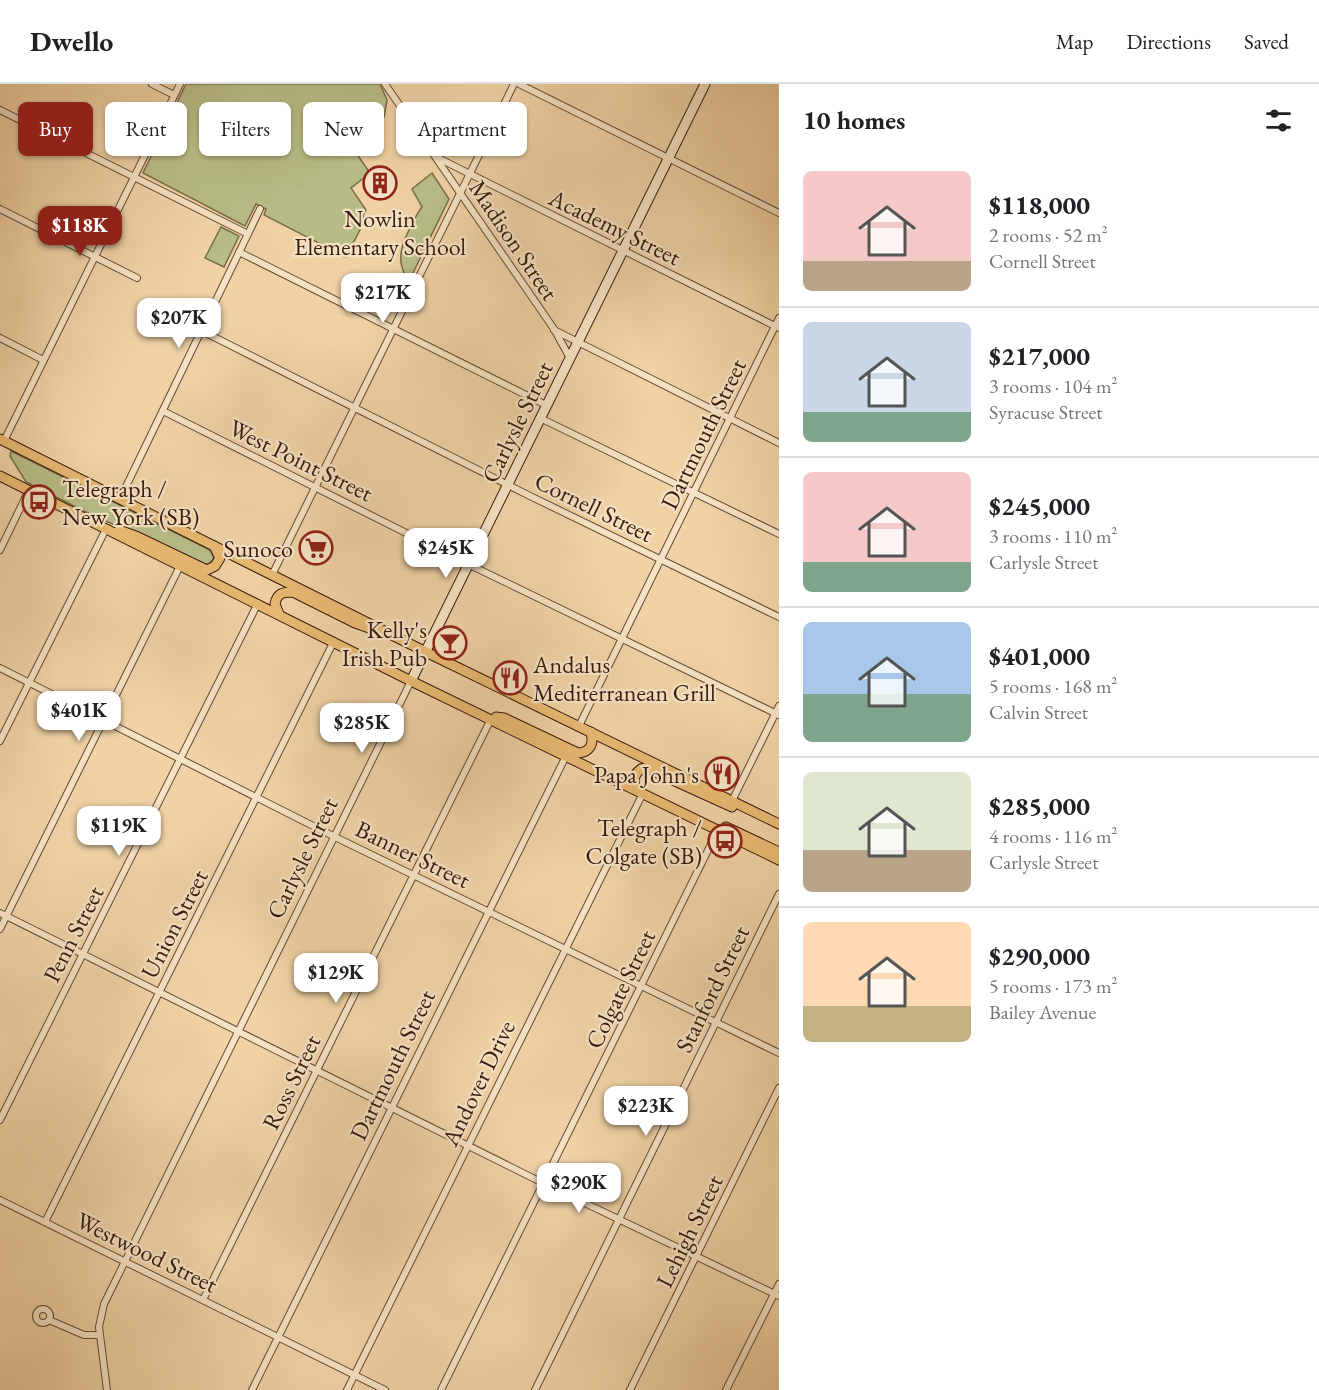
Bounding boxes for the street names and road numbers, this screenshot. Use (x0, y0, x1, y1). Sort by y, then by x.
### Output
street label: Madison Street (462, 174, 566, 306)
street label: Academy Street (543, 181, 686, 272)
street label: Dartmouth Street (653, 353, 753, 514)
street label: Carlysle Street (474, 356, 560, 488)
street label: West Point Street (224, 412, 379, 508)
street label: Cornell Street (530, 465, 659, 549)
street label: Carlysle Street (259, 792, 345, 924)
street label: Banner Street (351, 813, 476, 895)
street label: Union Street (133, 864, 215, 984)
street label: Penn Street (36, 880, 111, 987)
street label: Stanford Street (668, 920, 756, 1058)
street label: Colgate Street (578, 924, 662, 1054)
street label: Dartmouth Street (342, 984, 442, 1145)
street label: Andover Drive (434, 1015, 522, 1152)
street label: Ross Street (255, 1029, 327, 1135)
street label: Lehigh Street (648, 1169, 730, 1293)
street label: Westwood Street (71, 1204, 223, 1300)

